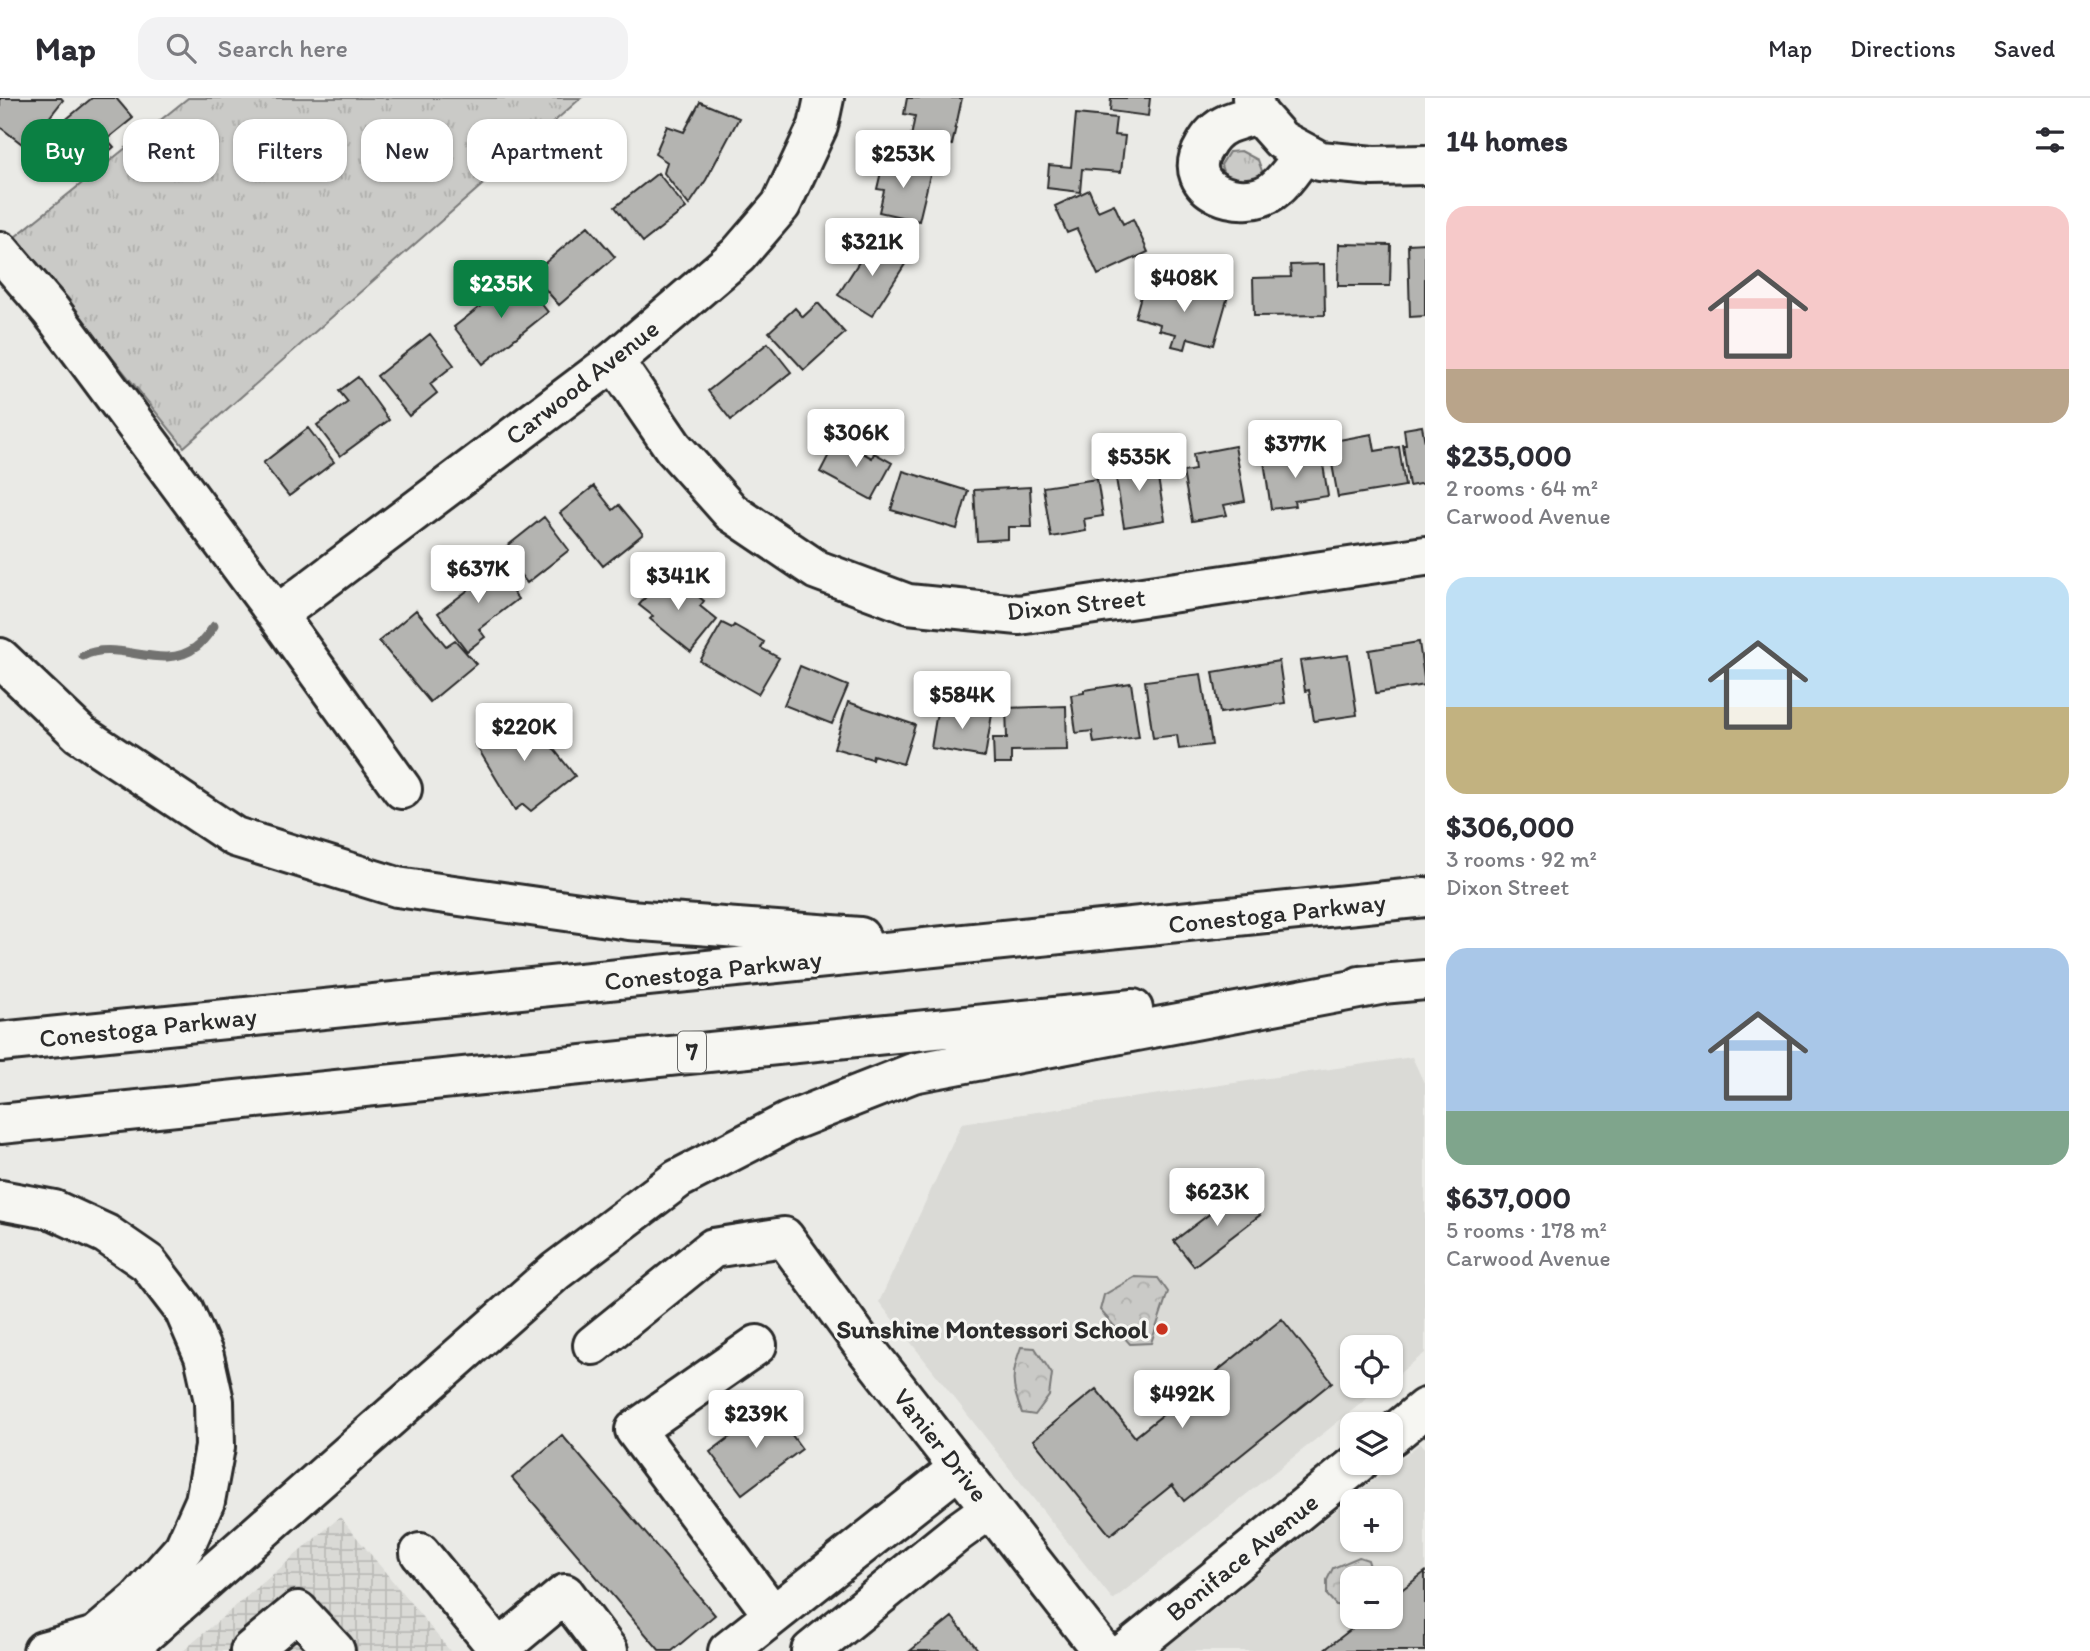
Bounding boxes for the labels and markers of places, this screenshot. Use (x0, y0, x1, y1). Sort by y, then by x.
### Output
pin: $253K (854, 130, 952, 190)
pin: $321K (823, 218, 921, 278)
pin: $408K (1135, 254, 1233, 314)
pin: $235K (452, 260, 550, 320)
pin: $306K (807, 410, 905, 469)
pin: $377K (1246, 420, 1344, 480)
pin: $535K (1090, 434, 1188, 493)
pin: $637K (429, 546, 527, 605)
pin: $341K (629, 552, 727, 612)
pin: $584K (913, 672, 1011, 731)
pin: $220K (475, 704, 573, 763)
pin: $623K (1168, 1168, 1266, 1228)
place label: Sunshine Montessori School (836, 1313, 1149, 1345)
marker: Sunshine Montessori School (1154, 1321, 1170, 1337)
pin: $492K (1133, 1370, 1231, 1430)
pin: $239K (707, 1390, 805, 1450)

